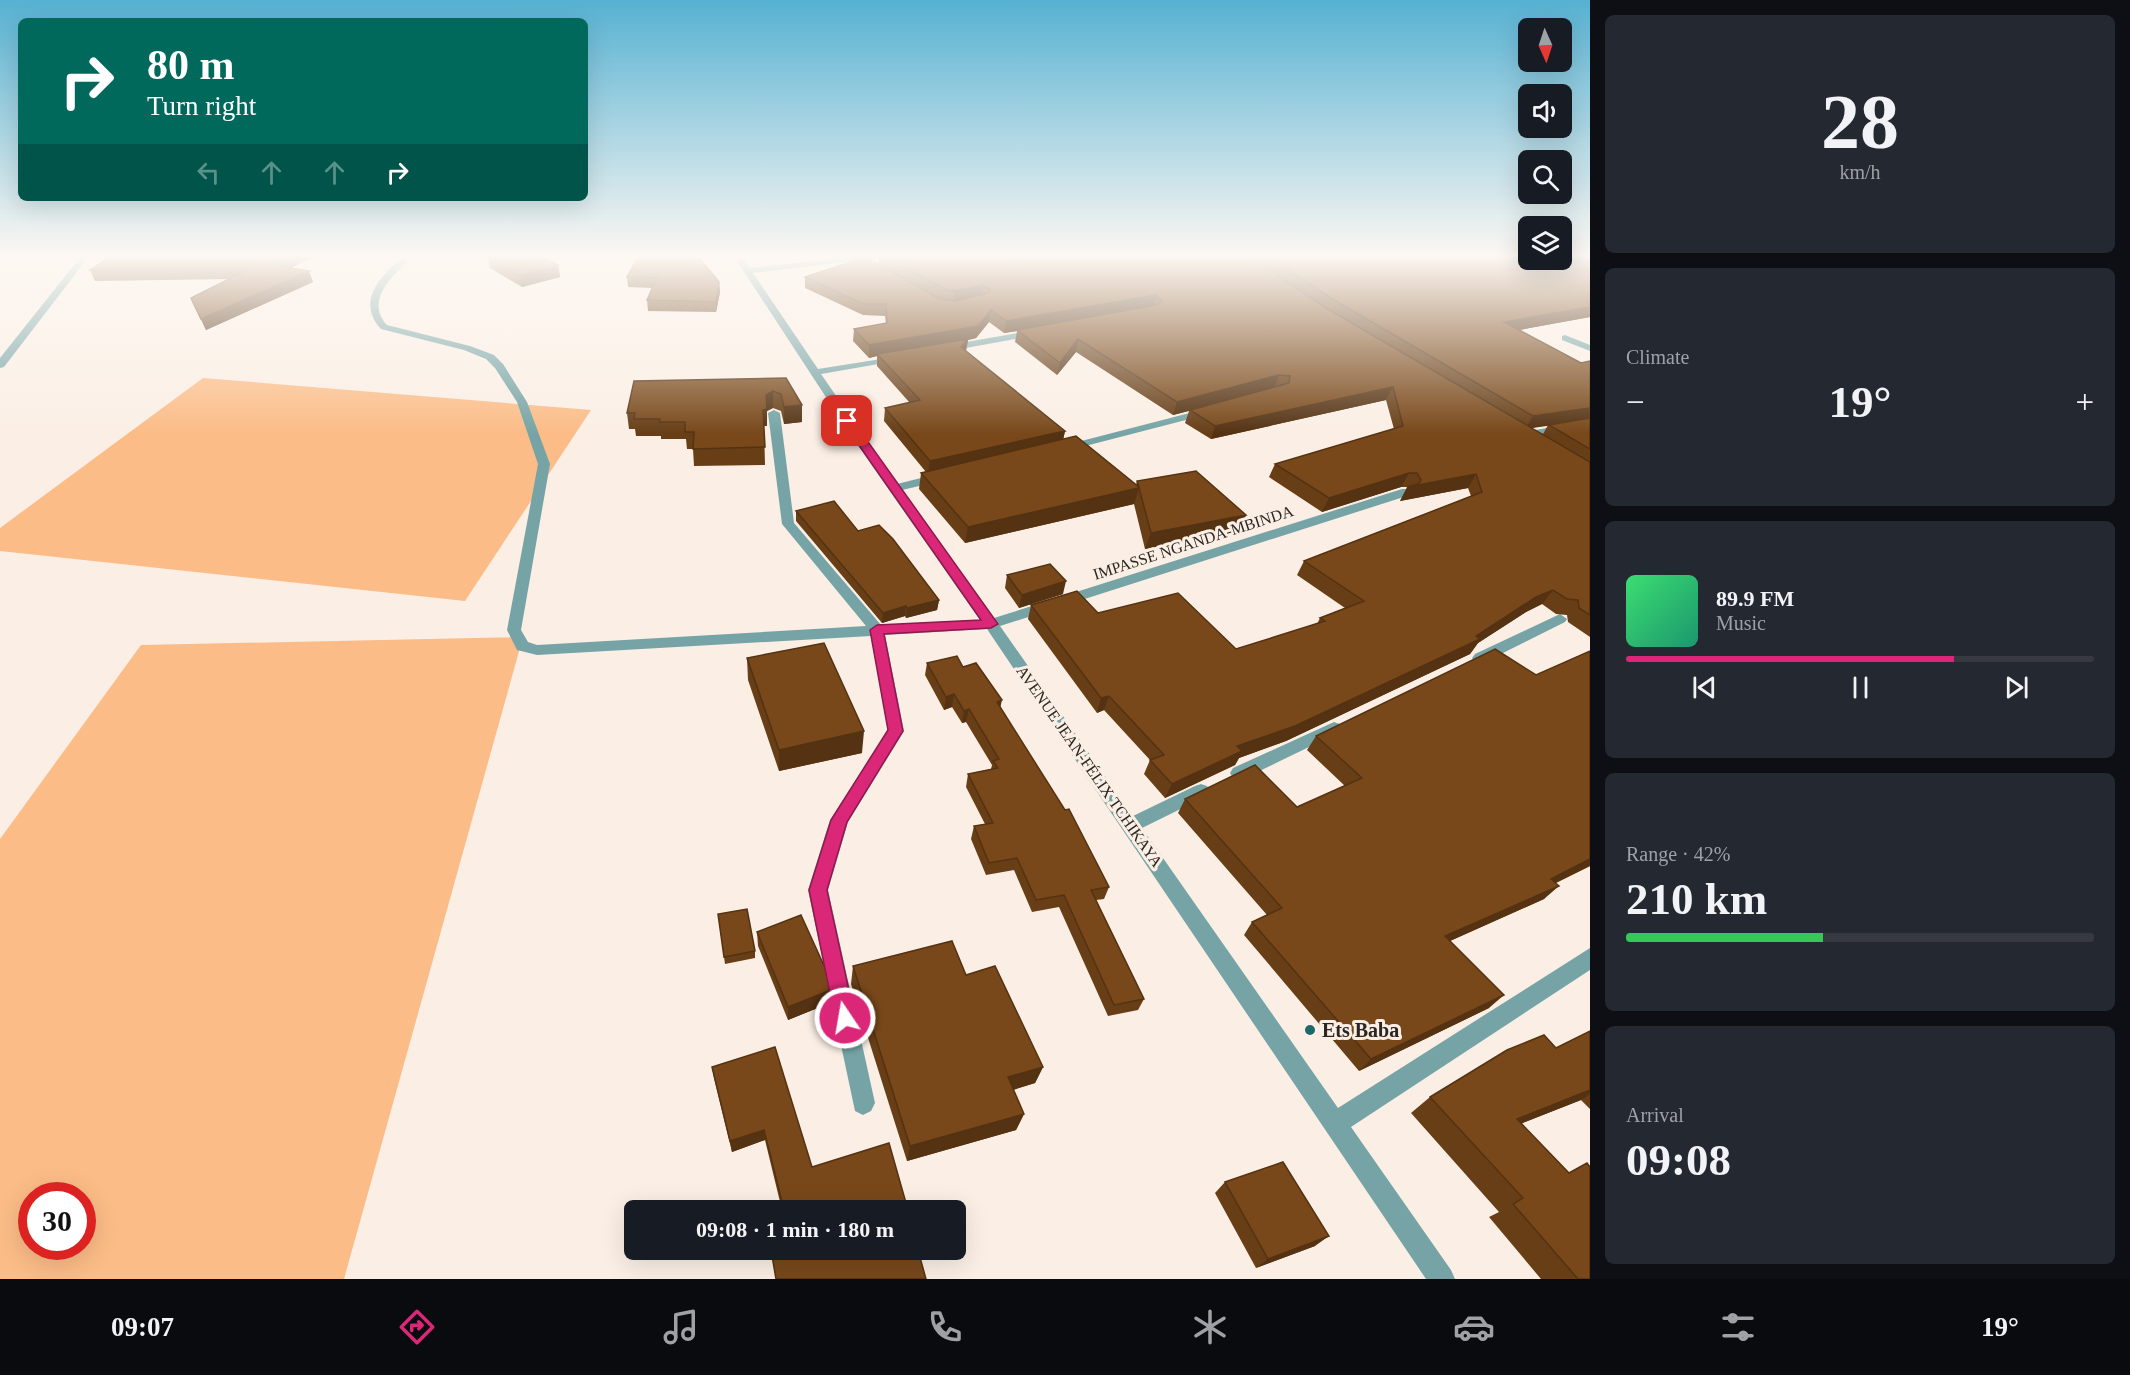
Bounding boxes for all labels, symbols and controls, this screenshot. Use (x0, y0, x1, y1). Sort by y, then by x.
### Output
north arrow (1518, 18, 1572, 72)
map controls (1518, 18, 1572, 270)
icon: right (48, 42, 126, 120)
text: 80 m (147, 42, 235, 88)
text: 28 (1821, 78, 1899, 165)
button: sound (1518, 84, 1572, 138)
text: Turn right (147, 91, 256, 121)
button: search (1518, 150, 1572, 204)
icon: left (192, 156, 225, 189)
icon: ahead (255, 156, 288, 189)
icon: ahead (318, 156, 351, 189)
icon: right (381, 156, 414, 189)
text: km/h (1839, 161, 1881, 183)
button: layers (1518, 216, 1572, 270)
text: Climate (1626, 346, 1689, 368)
text: 19° (1829, 377, 1892, 427)
text: − (1626, 384, 1645, 420)
text: + (2075, 384, 2094, 420)
pin (821, 395, 872, 446)
icon: arrive (830, 404, 863, 437)
street label: IMPASSE NGANDA-MBINDA (1091, 502, 1296, 583)
text: 89.9 FM (1716, 586, 1794, 611)
text: Music (1716, 612, 1766, 634)
street label: AVENUE JEAN-FÉLIX TCHIKAYA (1013, 662, 1167, 870)
icon: previous (1688, 671, 1721, 704)
icon: pause (1844, 671, 1877, 704)
icon: next (2000, 671, 2033, 704)
text: Range · 42% (1626, 843, 1730, 865)
text: 210 km (1626, 874, 1767, 924)
position arrow (813, 986, 877, 1050)
place label: Ets Baba (1322, 1019, 1399, 1041)
marker: Ets Baba (1303, 1023, 1317, 1037)
text: Arrival (1626, 1104, 1684, 1126)
text: 09:08 (1626, 1135, 1731, 1185)
speed limit sign: 30 (18, 1182, 96, 1260)
text: 09:08 · 1 min · 180 m (696, 1217, 894, 1242)
icon: directions (396, 1306, 438, 1348)
icon: music (660, 1306, 702, 1348)
icon: phone (924, 1306, 966, 1348)
icon: climate (1189, 1306, 1231, 1348)
icon: car (1453, 1306, 1495, 1348)
icon: filters (1717, 1306, 1759, 1348)
text: 09:07 (111, 1312, 174, 1342)
text: 19° (1981, 1312, 2019, 1342)

